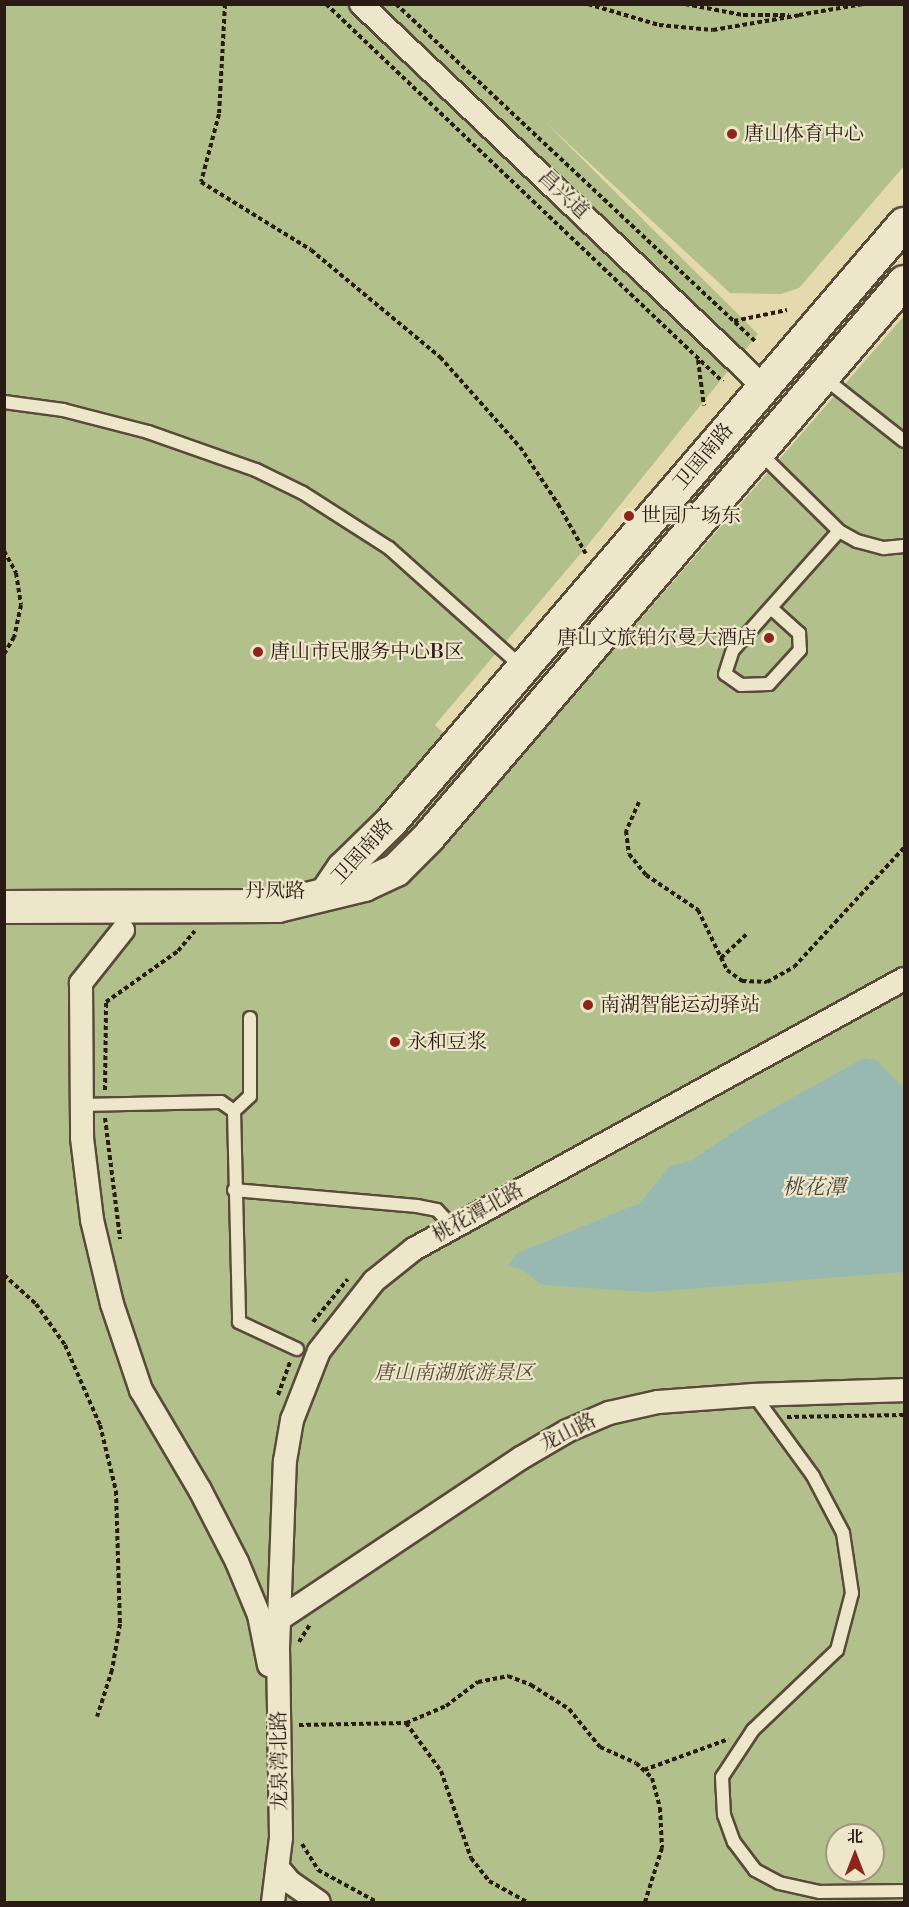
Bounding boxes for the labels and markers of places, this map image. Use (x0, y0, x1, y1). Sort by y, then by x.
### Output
place label: 唐山体育中心 (744, 122, 864, 146)
marker: 唐山体育中心 (725, 127, 739, 141)
place label: 世园广场东 (641, 504, 741, 528)
marker: 世园广场东 (622, 509, 636, 523)
place label: 唐山文旅铂尔曼大酒店 (557, 626, 757, 650)
marker: 唐山文旅铂尔曼大酒店 (762, 631, 776, 645)
place label: 唐山市民服务中心B区 (270, 640, 464, 664)
marker: 唐山市民服务中心B区 (251, 645, 265, 659)
place label: 南湖智能运动驿站 (600, 993, 760, 1017)
marker: 南湖智能运动驿站 (581, 998, 595, 1012)
place label: 永和豆浆 (407, 1030, 487, 1054)
marker: 永和豆浆 (388, 1035, 402, 1049)

